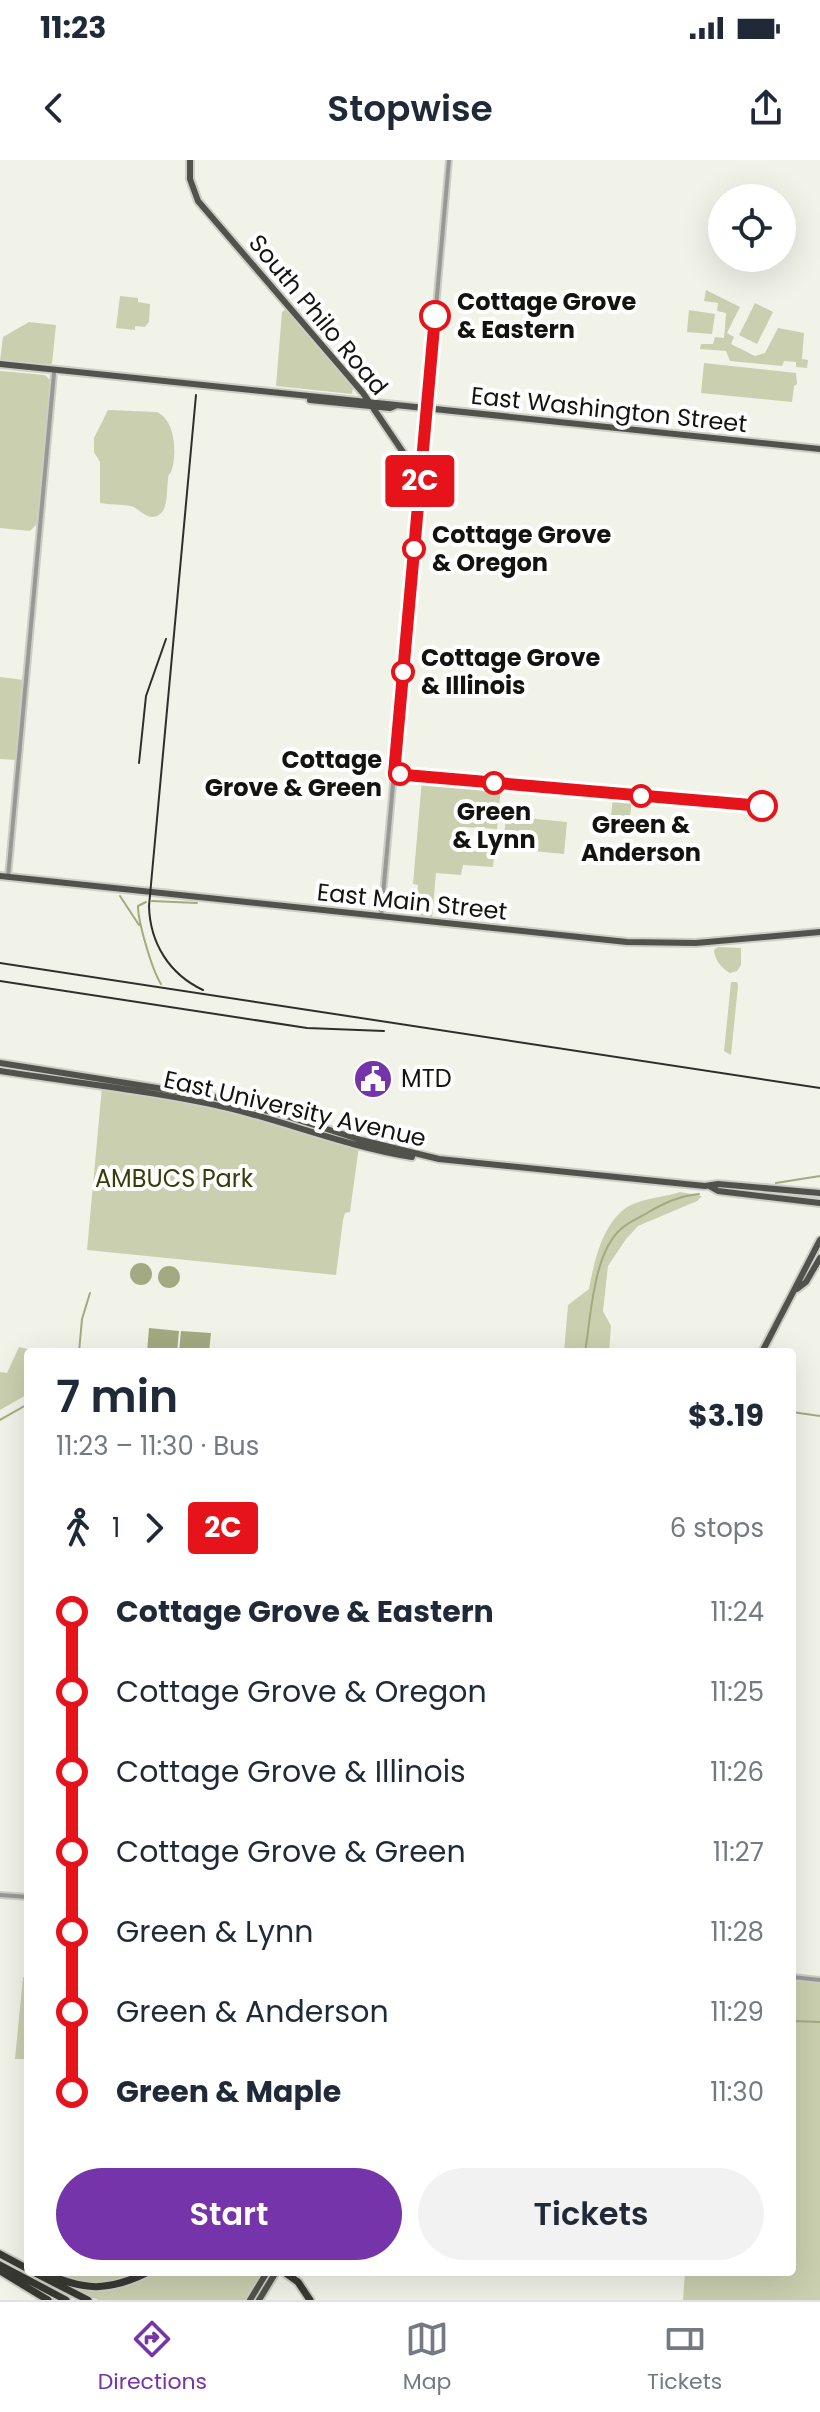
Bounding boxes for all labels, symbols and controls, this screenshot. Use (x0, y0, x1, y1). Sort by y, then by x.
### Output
text: 11:23 (40, 6, 106, 49)
text: Stopwise (327, 83, 493, 134)
icon: back (32, 86, 76, 130)
icon: share (744, 86, 788, 130)
map controls (708, 184, 796, 272)
button: locate (708, 184, 796, 272)
street label: South Philo Road (241, 227, 395, 402)
place label: Cottage Grove & Eastern (457, 285, 636, 346)
marker: Cottage Grove & Eastern (420, 301, 450, 331)
street label: East Washington Street (469, 379, 749, 440)
line badge: 2C (384, 455, 456, 507)
text: 2C (401, 461, 439, 500)
place label: Cottage Grove & Oregon (432, 518, 611, 579)
marker: Cottage Grove & Oregon (403, 538, 425, 560)
place label: Cottage Grove & Illinois (421, 641, 600, 702)
marker: Cottage Grove & Illinois (392, 661, 414, 683)
place label: Cottage Grove & Green (205, 743, 382, 804)
marker: Cottage Grove & Green (389, 763, 411, 785)
marker: Green & Lynn (483, 772, 505, 794)
marker: Green & Anderson (630, 785, 652, 807)
unlabelled marker (747, 791, 777, 821)
place label: Green & Lynn (452, 795, 536, 856)
place label: Green & Anderson (581, 808, 701, 869)
street label: East Main Street (315, 875, 509, 928)
public building icon: MTD (352, 1058, 394, 1100)
street label: East University Avenue (161, 1062, 429, 1155)
place label: MTD (401, 1062, 452, 1095)
park label: AMBUCS Park (95, 1162, 254, 1195)
text: 7 min (56, 1366, 178, 1427)
text: $3.19 (688, 1394, 764, 1437)
text: 11:23 – 11:30 · Bus (56, 1428, 259, 1464)
icon: walk (56, 1506, 100, 1550)
icon: forward (132, 1506, 176, 1550)
text: 2C (204, 1508, 242, 1547)
text: 1 (112, 1510, 120, 1546)
text: 6 stops (670, 1510, 764, 1546)
text: Cottage Grove & Eastern (116, 1590, 494, 1633)
text: 11:24 (711, 1594, 764, 1630)
text: Cottage Grove & Oregon (116, 1670, 487, 1713)
text: 11:25 (711, 1674, 764, 1710)
text: Cottage Grove & Illinois (116, 1750, 466, 1793)
text: 11:26 (710, 1754, 764, 1790)
text: Cottage Grove & Green (116, 1830, 466, 1873)
text: 11:27 (713, 1834, 764, 1870)
text: Green & Lynn (116, 1910, 313, 1953)
text: 11:28 (710, 1914, 764, 1950)
text: Green & Anderson (116, 1990, 389, 2033)
text: 11:29 (710, 1994, 764, 2030)
text: Green & Maple (116, 2070, 341, 2113)
text: 11:30 (710, 2074, 764, 2110)
button: Start (56, 2168, 402, 2260)
button: Tickets (418, 2168, 764, 2260)
tab: Directions (98, 2317, 207, 2398)
tab: Map (403, 2317, 451, 2398)
tab: Tickets (647, 2317, 722, 2398)

